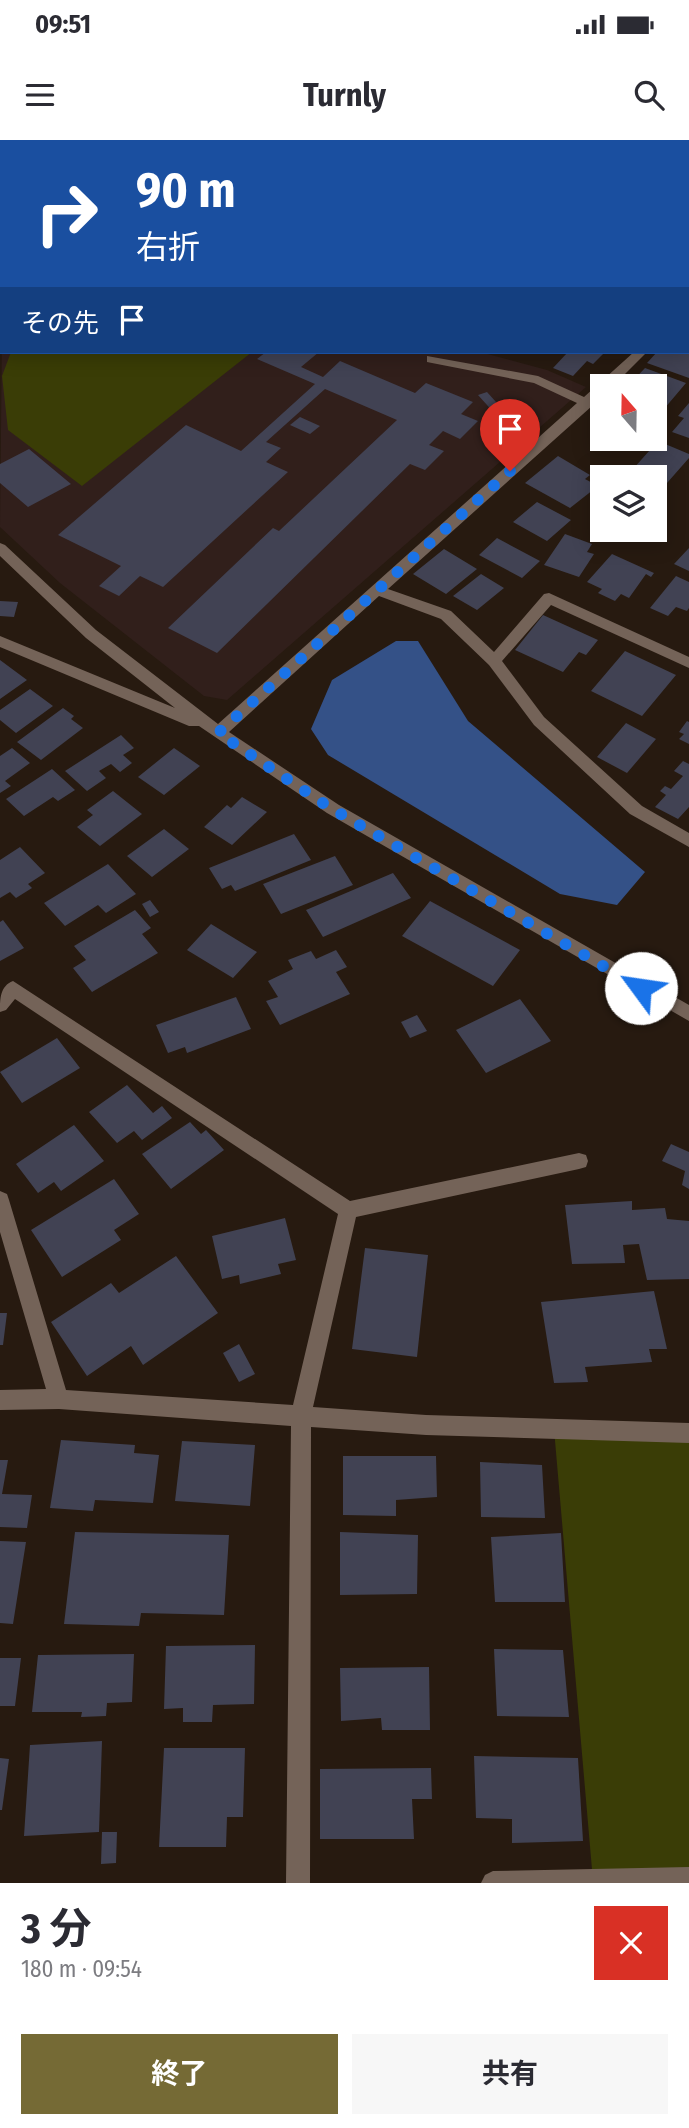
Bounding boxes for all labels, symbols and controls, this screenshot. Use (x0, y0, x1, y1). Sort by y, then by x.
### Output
text: 09:51 (35, 9, 91, 40)
icon: menu (21, 76, 59, 114)
text: Turnly (303, 76, 386, 114)
icon: search (630, 76, 668, 114)
text: 90 m (136, 161, 236, 220)
icon: right (21, 168, 112, 259)
text: 右折 (136, 228, 200, 266)
icon: arrive (113, 301, 151, 339)
text: その先 (21, 308, 99, 339)
north arrow (590, 374, 667, 452)
map controls (590, 374, 667, 542)
pin (480, 399, 540, 471)
icon: arrive (491, 410, 529, 448)
button: layers (590, 465, 667, 542)
position arrow (604, 951, 678, 1025)
text: 3 分 (21, 1904, 92, 1954)
button: close (594, 1906, 668, 1980)
text: 180 m · 09:54 (21, 1955, 142, 1983)
button: 終了 (21, 2034, 338, 2114)
button: 共有 (352, 2034, 668, 2114)

